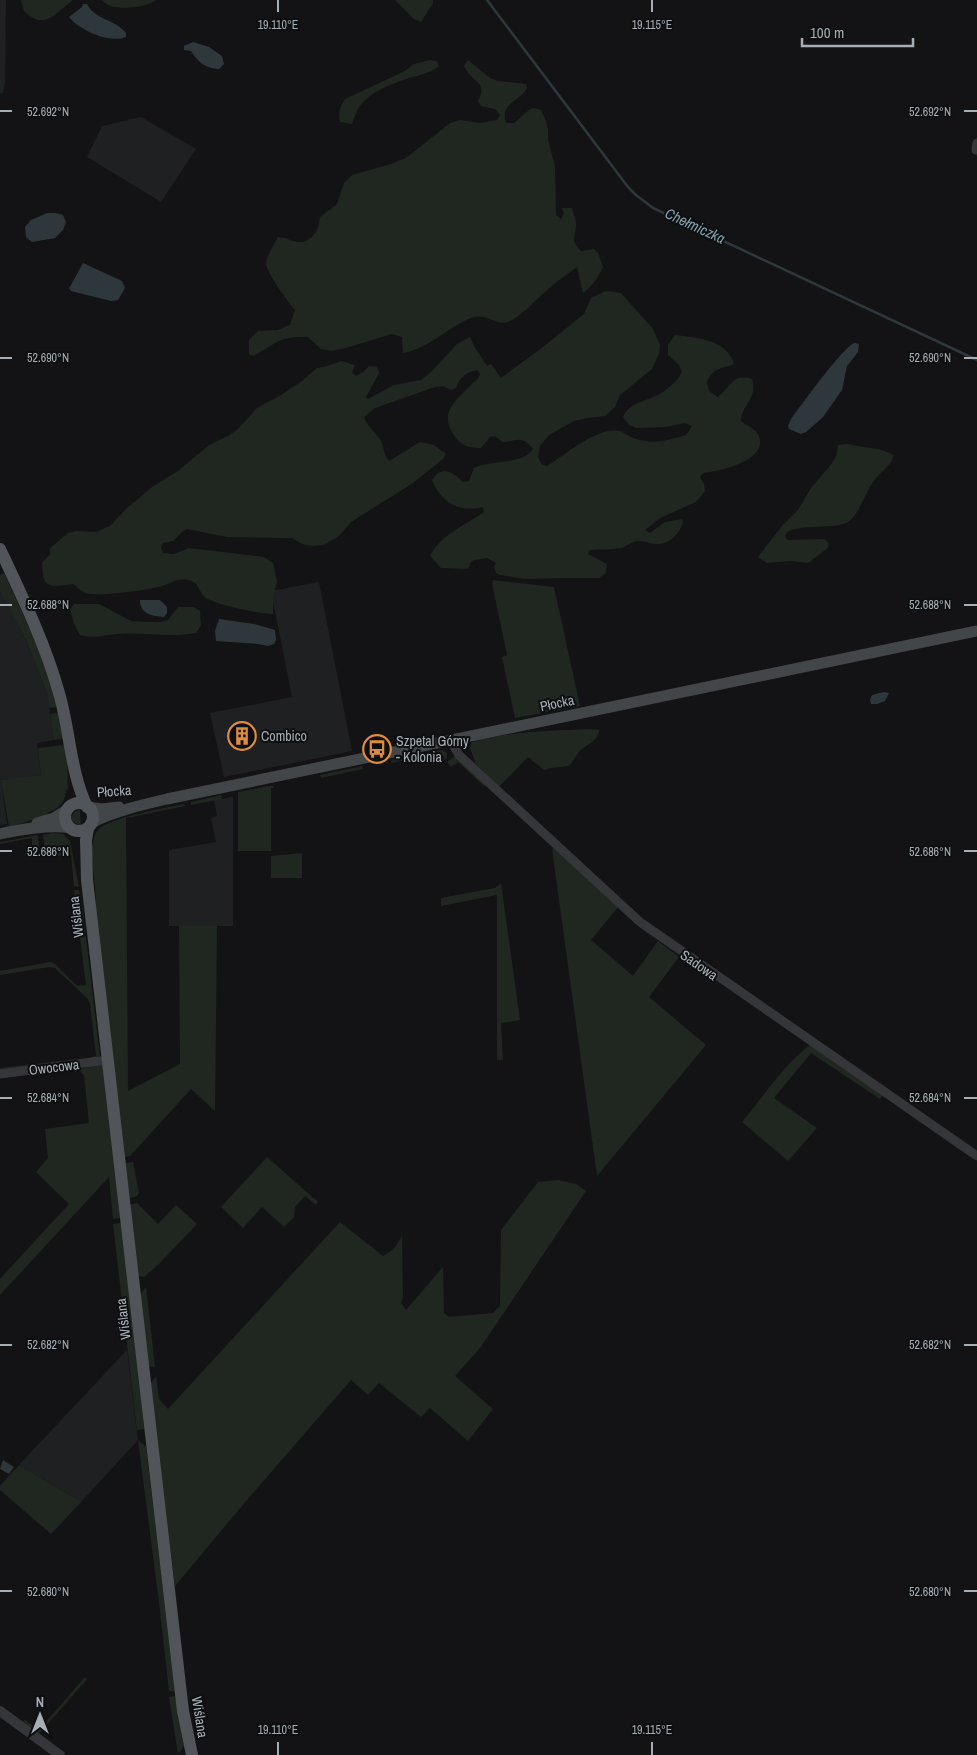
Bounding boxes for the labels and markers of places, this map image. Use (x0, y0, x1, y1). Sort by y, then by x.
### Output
building icon: Combico (227, 721, 257, 751)
place label: Combico (261, 727, 307, 745)
place label: Szpetal Górny - Kolonia (396, 732, 469, 766)
bus stop icon: Szpetal Górny - Kolonia (362, 734, 392, 764)

